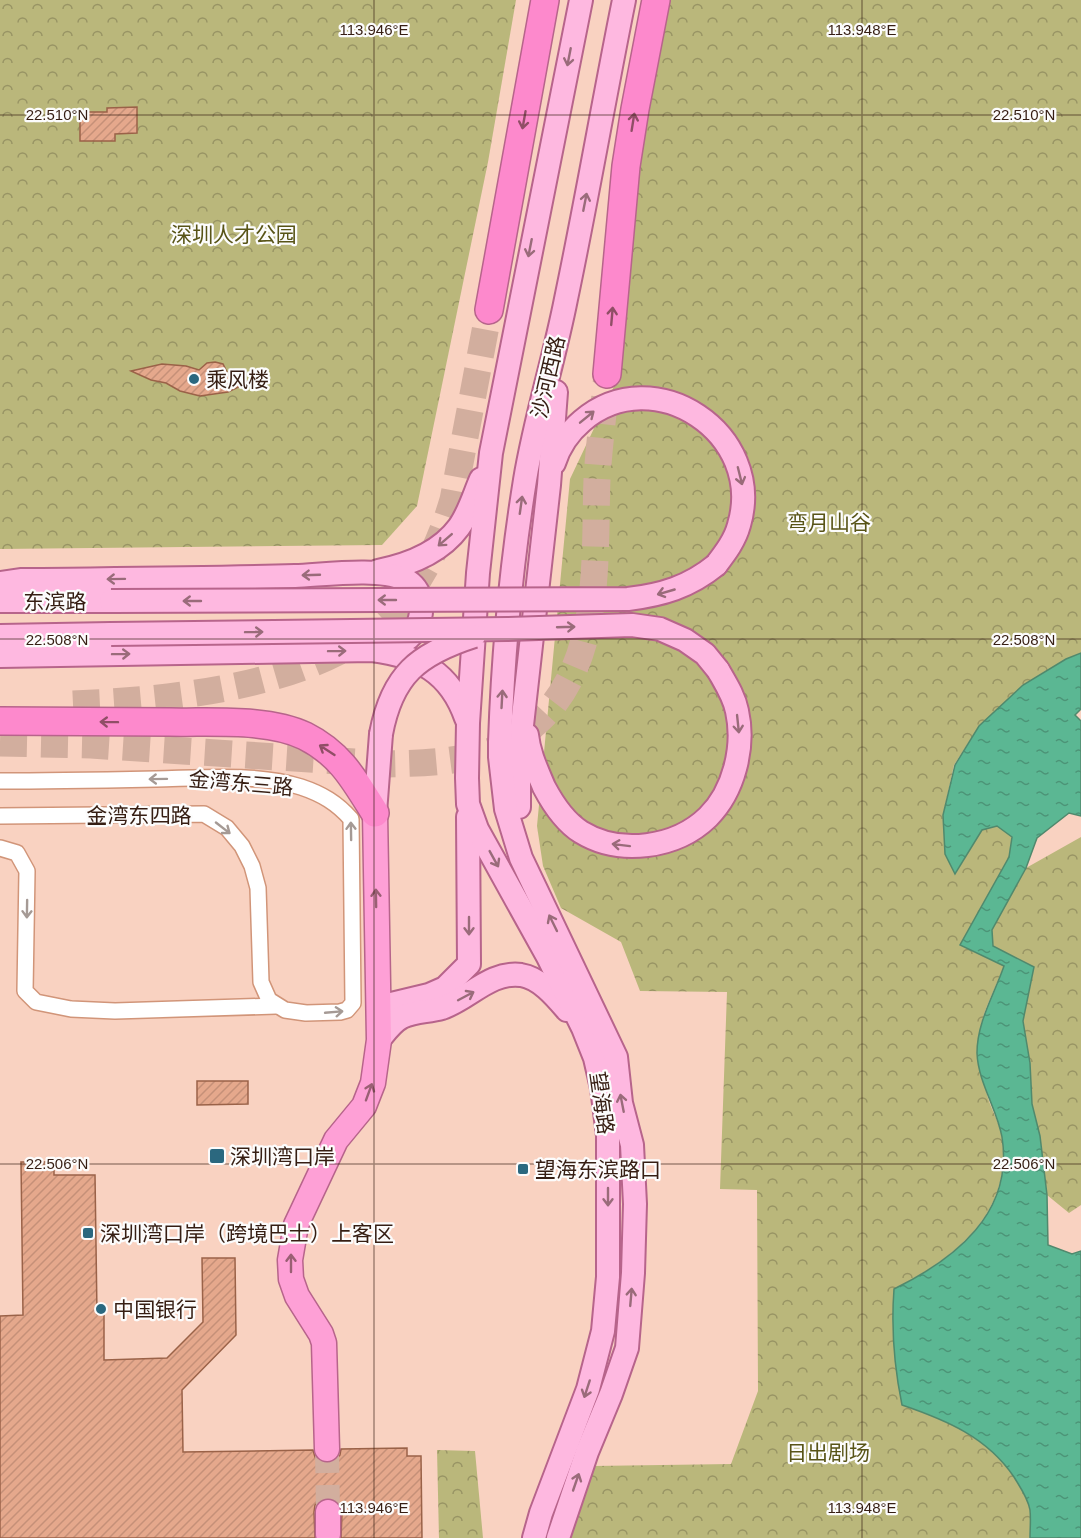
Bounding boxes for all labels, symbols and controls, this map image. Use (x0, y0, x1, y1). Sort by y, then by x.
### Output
text: 113.946°E (339, 21, 409, 38)
text: 113.948°E (827, 21, 897, 38)
one-way arrow (563, 47, 574, 67)
text: 22.510°N (26, 106, 88, 123)
text: 22.510°N (993, 106, 1055, 123)
one-way arrow (518, 109, 529, 129)
one-way arrow (627, 113, 638, 133)
one-way arrow (580, 193, 591, 212)
park label: 深圳人才公园 (171, 223, 297, 246)
one-way arrow (524, 238, 535, 258)
one-way arrow (607, 307, 618, 327)
street label: 沙河西路 (527, 333, 569, 421)
place label: 乘风楼 (206, 368, 269, 391)
marker: 乘风楼 (187, 372, 201, 386)
one-way arrow (579, 411, 595, 424)
one-way arrow (734, 466, 746, 485)
one-way arrow (516, 496, 527, 516)
park label: 弯月山谷 (787, 511, 871, 534)
one-way arrow (437, 534, 453, 547)
one-way arrow (302, 570, 322, 581)
one-way arrow (107, 573, 127, 584)
one-way arrow (657, 587, 676, 599)
street label: 东滨路 (24, 590, 87, 613)
one-way arrow (378, 594, 398, 606)
one-way arrow (183, 595, 203, 606)
one-way arrow (555, 622, 575, 633)
one-way arrow (243, 627, 263, 638)
text: 22.508°N (26, 631, 88, 648)
text: 22.508°N (993, 631, 1055, 648)
one-way arrow (327, 645, 347, 657)
one-way arrow (111, 649, 131, 660)
one-way arrow (496, 690, 507, 710)
one-way arrow (733, 714, 744, 734)
one-way arrow (99, 716, 119, 728)
one-way arrow (319, 744, 336, 756)
street label: 金湾东三路 (188, 767, 294, 799)
one-way arrow (148, 773, 168, 784)
street label: 金湾东四路 (87, 804, 192, 827)
one-way arrow (215, 821, 231, 834)
one-way arrow (345, 821, 357, 841)
one-way arrow (612, 839, 632, 850)
one-way arrow (488, 850, 500, 867)
one-way arrow (370, 889, 382, 909)
one-way arrow (21, 898, 32, 918)
one-way arrow (546, 914, 558, 932)
one-way arrow (463, 915, 475, 935)
one-way arrow (457, 990, 474, 1002)
one-way arrow (323, 1006, 343, 1017)
street label: 望海路 (586, 1070, 618, 1136)
one-way arrow (365, 1083, 376, 1102)
one-way arrow (616, 1094, 627, 1114)
place label: 深圳湾口岸 (230, 1145, 335, 1168)
marker: 深圳湾口岸 (208, 1147, 226, 1165)
text: 22.506°N (26, 1155, 88, 1172)
text: 22.506°N (993, 1155, 1055, 1172)
place label: 望海东滨路口 (535, 1158, 661, 1181)
marker: 望海东滨路口 (516, 1162, 530, 1176)
one-way arrow (602, 1186, 614, 1206)
place label: 深圳湾口岸（跨境巴士）上客区 (100, 1222, 394, 1245)
marker: 深圳湾口岸（跨境巴士）上客区 (81, 1226, 95, 1240)
one-way arrow (285, 1254, 297, 1273)
one-way arrow (626, 1287, 637, 1307)
place label: 中国银行 (113, 1298, 197, 1321)
marker: 中国银行 (94, 1302, 108, 1316)
one-way arrow (581, 1379, 592, 1398)
park label: 日出剧场 (786, 1441, 870, 1464)
one-way arrow (572, 1473, 583, 1492)
text: 113.946°E (339, 1499, 409, 1516)
text: 113.948°E (827, 1499, 897, 1516)

